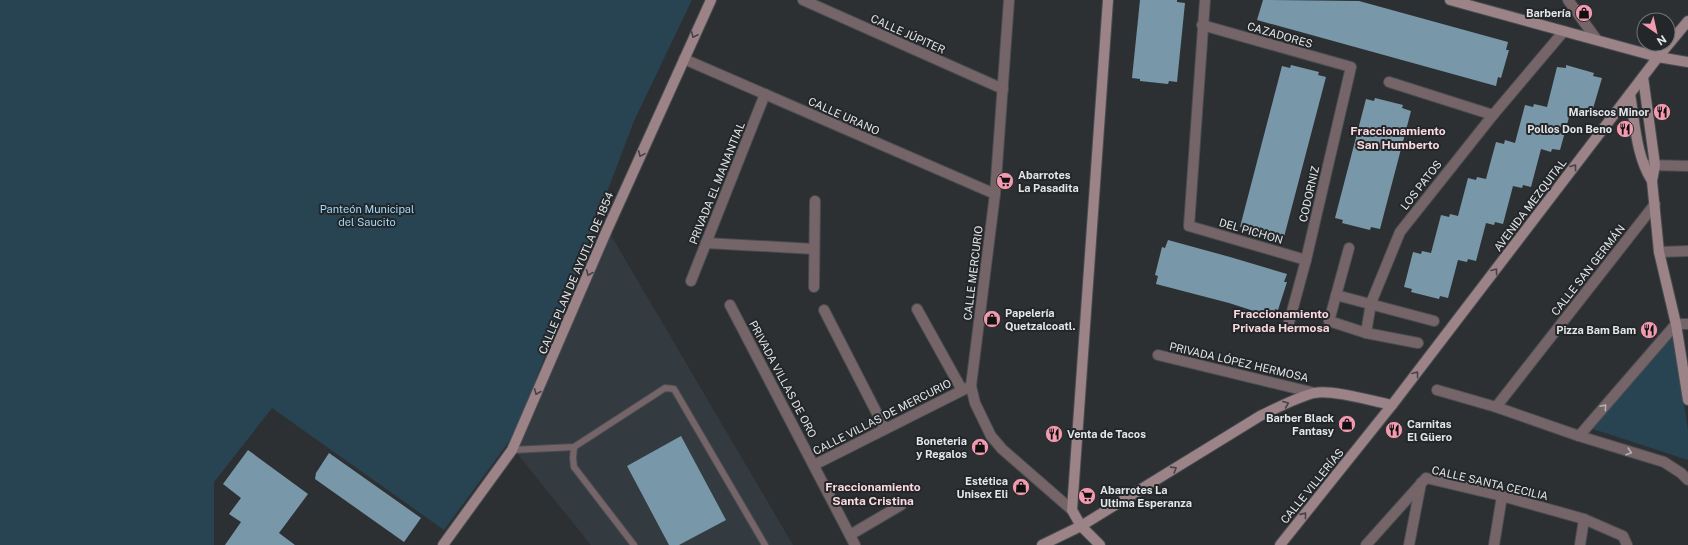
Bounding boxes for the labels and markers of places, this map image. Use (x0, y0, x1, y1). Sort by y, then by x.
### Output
shop icon: Barbería (1574, 3, 1594, 23)
place label: Barbería (1526, 7, 1571, 19)
restaurant icon: Mariscos Minor (1652, 102, 1672, 122)
place label: Mariscos Minor (1568, 106, 1649, 118)
restaurant icon: Pollos Don Beno (1615, 119, 1635, 139)
place label: Pollos Don Beno (1527, 123, 1612, 135)
place label: Abarrotes La Pasadita (1018, 169, 1079, 194)
supermarket icon: Abarrotes La Pasadita (995, 171, 1015, 191)
place label: Papelería Quetzalcoatl. (1005, 307, 1075, 332)
shop icon: Papelería Quetzalcoatl. (982, 309, 1002, 329)
restaurant icon: Pizza Bam Bam (1639, 320, 1659, 340)
place label: Pizza Bam Bam (1556, 324, 1636, 336)
place label: Barber Black Fantasy (1266, 412, 1335, 437)
shop icon: Barber Black Fantasy (1337, 414, 1357, 434)
place label: Carnitas El Güero (1407, 418, 1452, 443)
restaurant icon: Carnitas El Güero (1384, 420, 1404, 440)
restaurant icon: Venta de Tacos (1044, 424, 1064, 444)
place label: Venta de Tacos (1067, 428, 1146, 440)
place label: Boneteria y Regalos (916, 435, 967, 460)
shop icon: Boneteria y Regalos (970, 437, 990, 457)
place label: Estética Unisex Eli (957, 475, 1008, 500)
shop icon: Estética Unisex Eli (1011, 477, 1031, 497)
place label: Abarrotes La Ultima Esperanza (1100, 484, 1192, 509)
supermarket icon: Abarrotes La Ultima Esperanza (1077, 486, 1097, 506)

